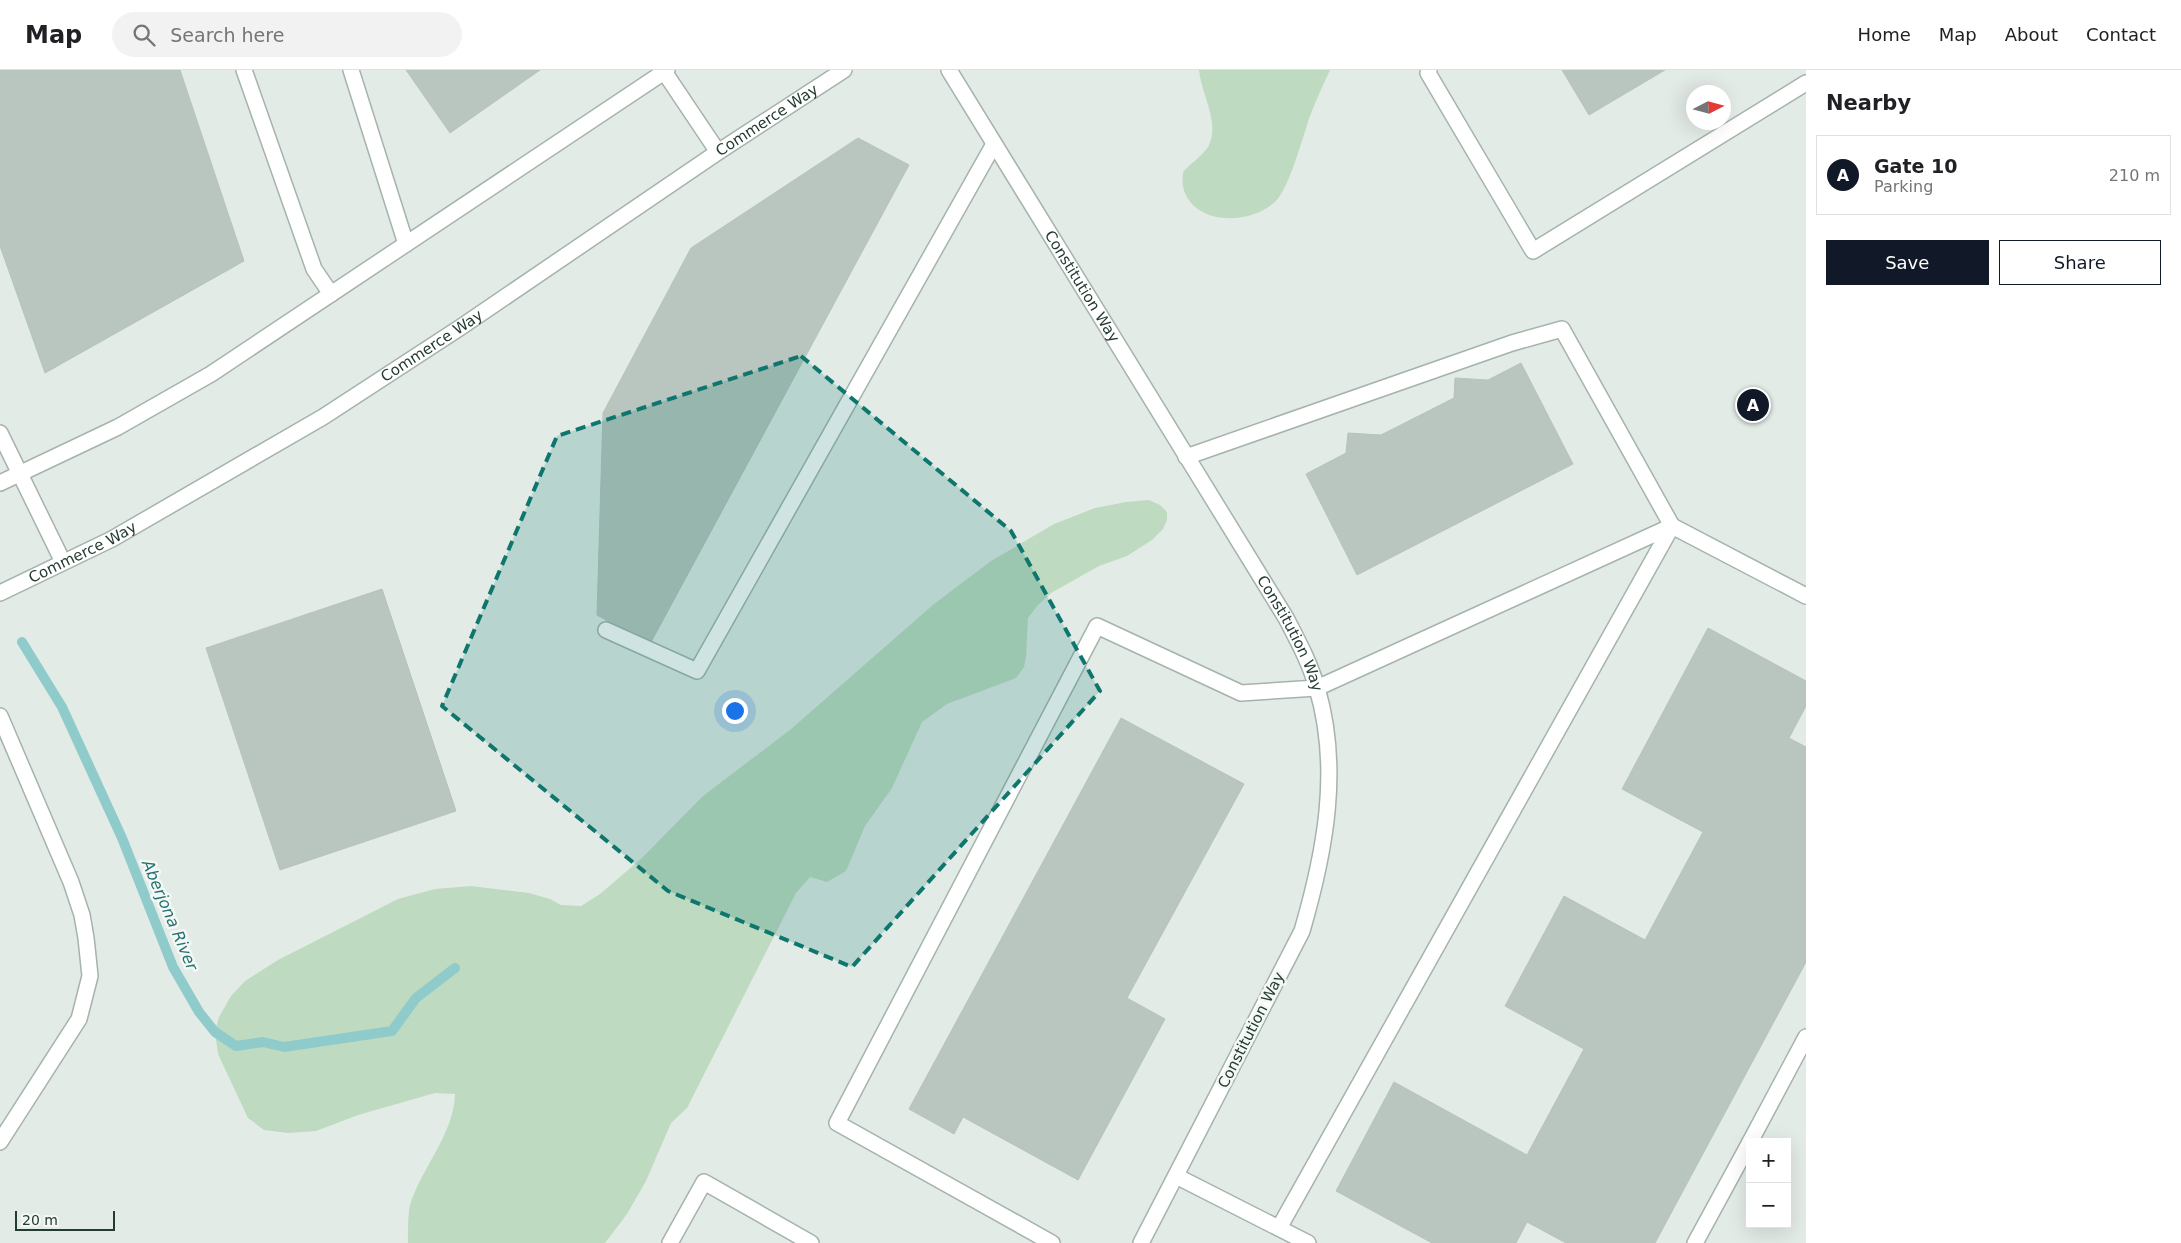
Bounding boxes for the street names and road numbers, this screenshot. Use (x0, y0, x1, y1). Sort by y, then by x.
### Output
street label: Commerce Way (712, 80, 821, 160)
street label: Constitution Way (1041, 227, 1123, 346)
street label: Commerce Way (377, 306, 486, 386)
street label: Commerce Way (26, 518, 140, 587)
street label: Constitution Way (1253, 572, 1327, 693)
street label: Constitution Way (1214, 969, 1288, 1091)

